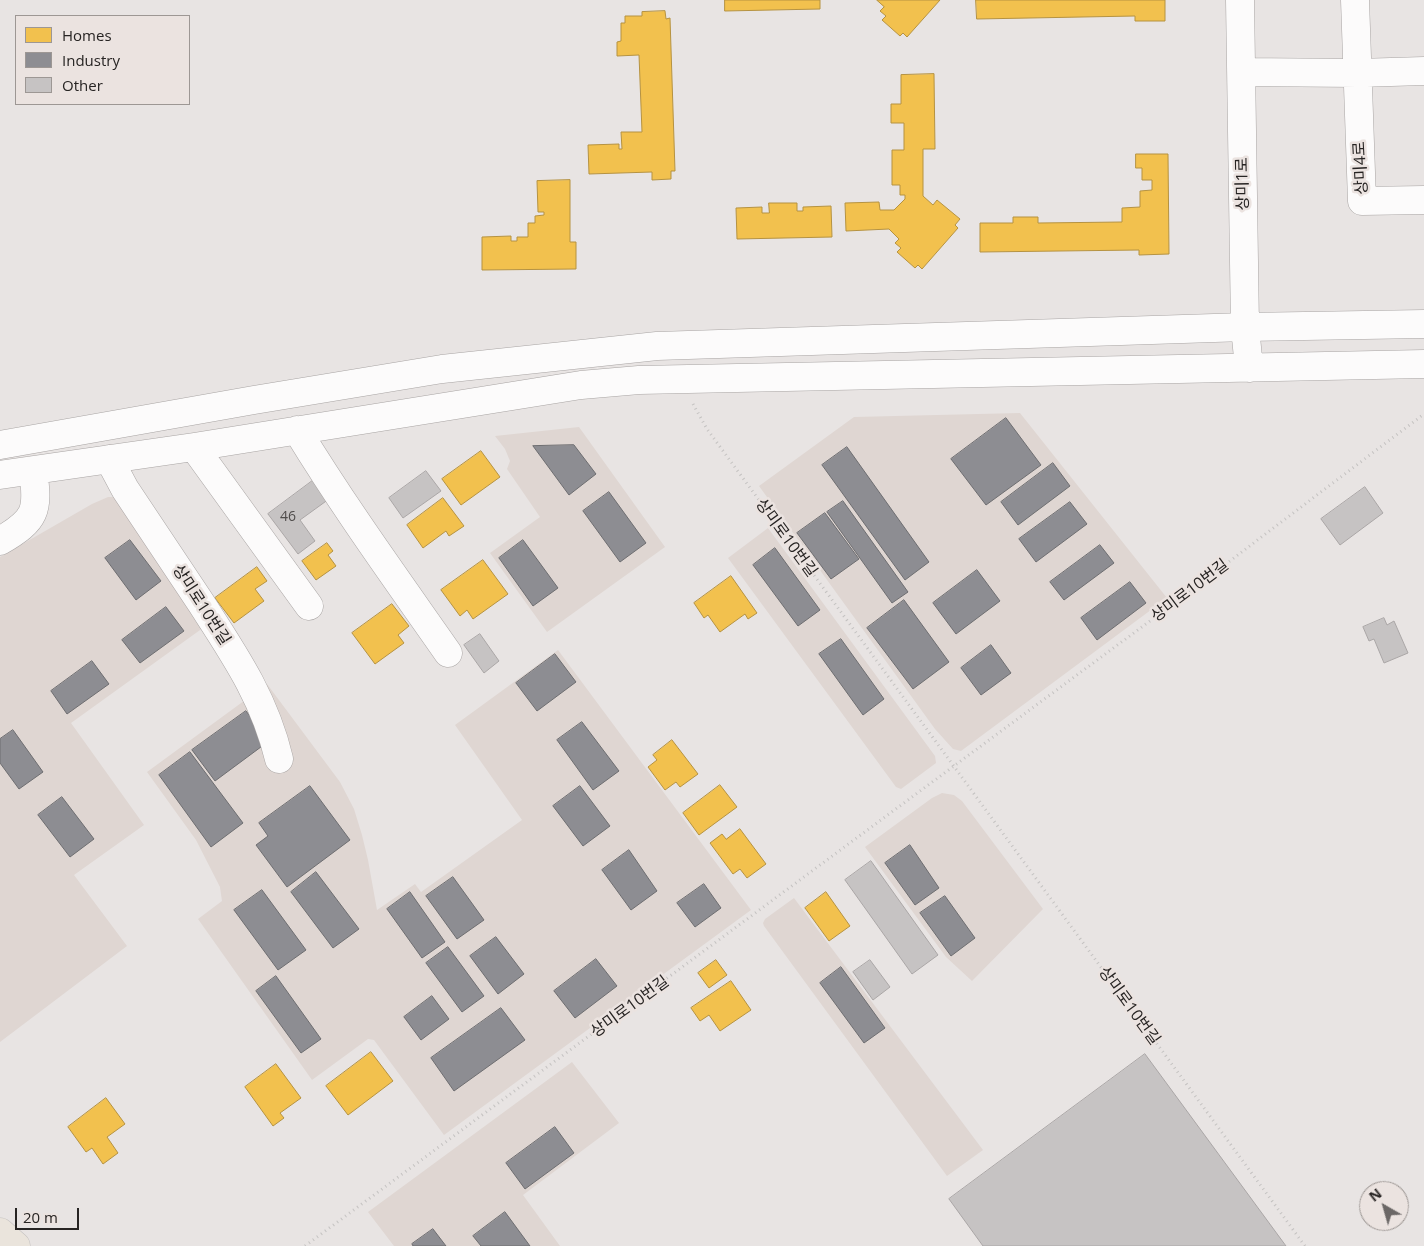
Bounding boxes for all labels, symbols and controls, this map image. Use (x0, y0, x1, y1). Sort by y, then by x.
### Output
legend (15, 15, 190, 105)
text: Homes (62, 25, 112, 45)
text: Industry (62, 50, 120, 70)
text: Other (62, 75, 103, 95)
street label: 상미4로 (1350, 141, 1372, 195)
street label: 상미1로 (1233, 157, 1253, 211)
street label: 상미로10번길 (751, 495, 821, 581)
house number: 46 (280, 509, 296, 525)
street label: 상미로10번길 (1148, 556, 1232, 626)
street label: 상미로10번길 (168, 561, 234, 649)
street label: 상미로10번길 (1094, 963, 1164, 1049)
street label: 상미로10번길 (587, 972, 673, 1042)
north arrow (1359, 1181, 1409, 1231)
text: N (1365, 1184, 1385, 1206)
scale bar (18, 1198, 81, 1230)
text: 20 m (23, 1207, 58, 1227)

